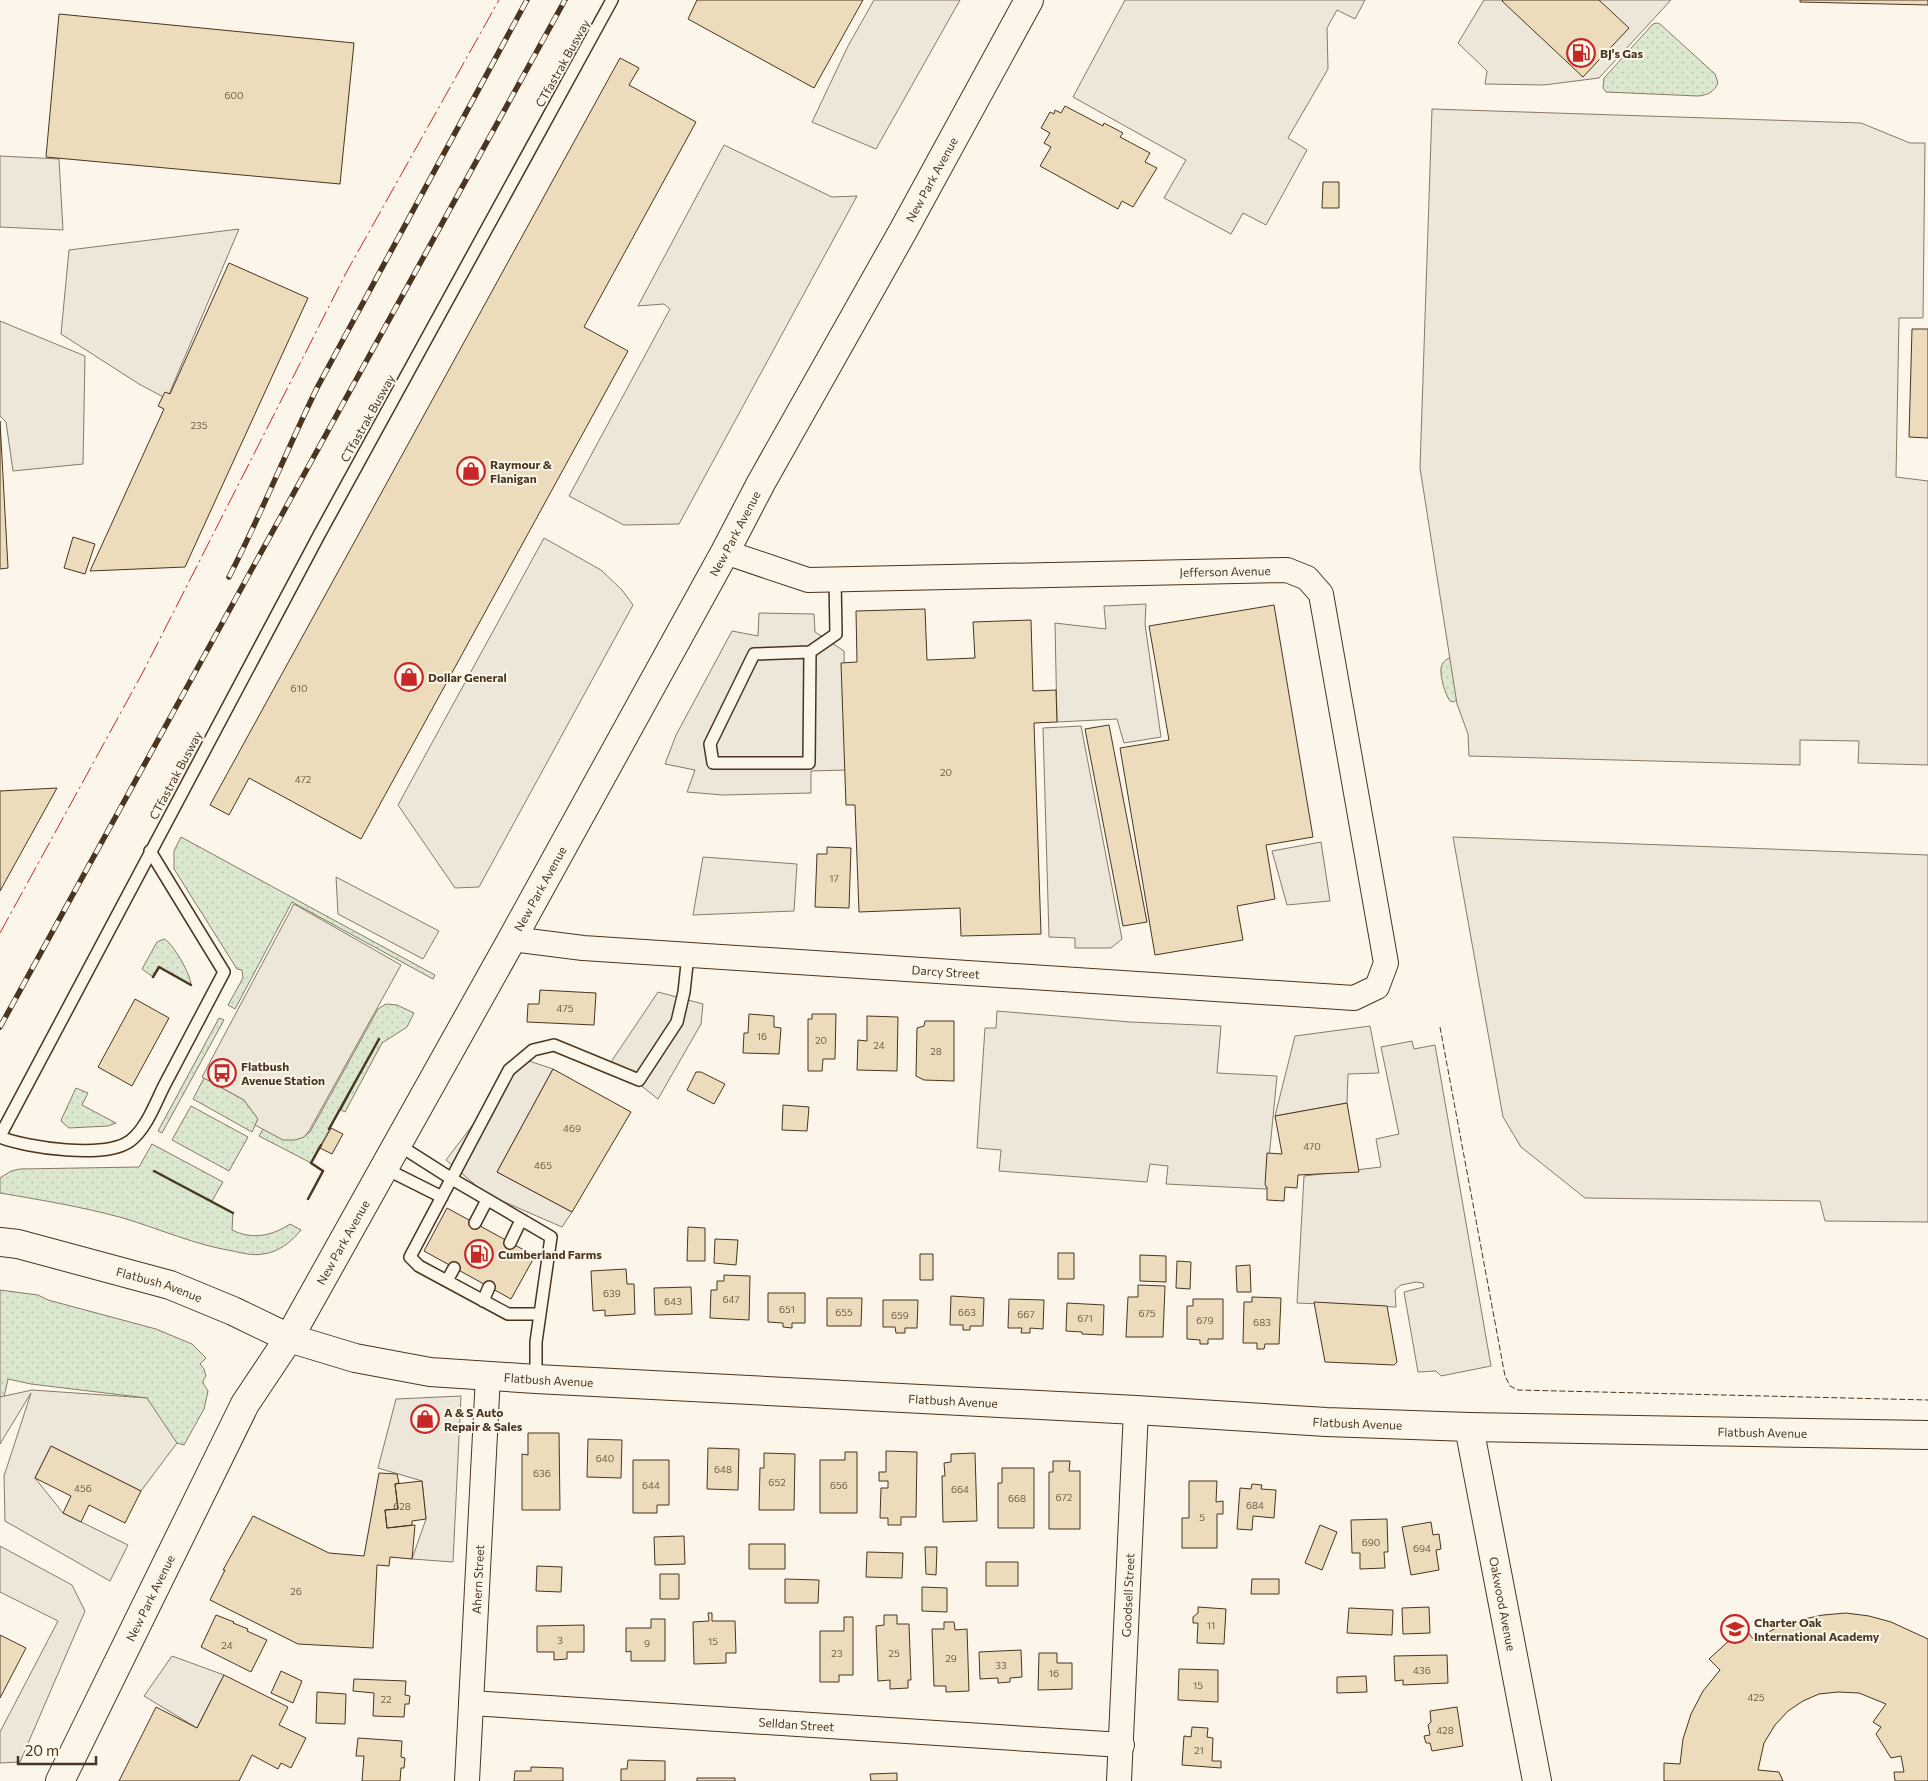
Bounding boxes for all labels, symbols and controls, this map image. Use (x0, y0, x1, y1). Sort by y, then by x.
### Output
street label: CTfastrak Busway (532, 17, 592, 109)
fuel station icon: BJ's Gas (1566, 38, 1596, 68)
place label: BJ's Gas (1600, 46, 1643, 61)
house number: 600 (224, 89, 244, 101)
street label: New Park Avenue (902, 134, 960, 224)
street label: CTfastrak Busway (337, 372, 397, 464)
house number: 235 (191, 419, 208, 431)
shop icon: Raymour & Flanigan (456, 456, 486, 486)
place label: Raymour & Flanigan (490, 457, 553, 485)
street label: New Park Avenue (706, 488, 763, 579)
street label: Jefferson Avenue (1179, 563, 1271, 580)
shop icon: Dollar General (394, 662, 424, 692)
place label: Dollar General (428, 670, 507, 684)
house number: 610 (291, 682, 307, 694)
street label: CTfastrak Busway (146, 728, 204, 822)
house number: 20 (940, 766, 952, 778)
house number: 472 (295, 773, 312, 785)
street label: New Park Avenue (511, 844, 569, 933)
house number: 17 (829, 872, 839, 884)
street label: Darcy Street (911, 962, 980, 981)
house number: 475 (557, 1002, 574, 1014)
house number: 16 (757, 1030, 767, 1042)
house number: 20 (815, 1034, 827, 1046)
house number: 24 (873, 1039, 885, 1051)
house number: 28 (930, 1045, 942, 1057)
bus stop icon: Flatbush Avenue Station (207, 1058, 237, 1088)
place label: Flatbush Avenue Station (241, 1059, 325, 1087)
house number: 469 (563, 1122, 581, 1134)
house number: 470 (1303, 1140, 1321, 1152)
house number: 465 (534, 1159, 552, 1171)
street label: New Park Avenue (313, 1197, 372, 1287)
fuel station icon: Cumberland Farms (464, 1239, 494, 1269)
place label: Cumberland Farms (498, 1247, 602, 1261)
street label: Flatbush Avenue (115, 1264, 204, 1305)
house number: 639 (603, 1287, 621, 1299)
house number: 647 (722, 1293, 740, 1305)
house number: 643 (664, 1295, 682, 1307)
house number: 651 (779, 1303, 795, 1315)
house number: 655 (835, 1306, 853, 1318)
house number: 663 (958, 1306, 976, 1318)
house number: 675 (1138, 1307, 1156, 1319)
house number: 667 (1017, 1308, 1035, 1320)
house number: 659 (891, 1309, 909, 1321)
house number: 671 (1077, 1312, 1093, 1324)
house number: 679 (1196, 1314, 1214, 1326)
house number: 683 (1253, 1316, 1271, 1328)
street label: Flatbush Avenue (503, 1370, 594, 1389)
street label: Flatbush Avenue (908, 1391, 998, 1410)
shop icon: A & S Auto Repair & Sales (410, 1404, 440, 1434)
place label: A & S Auto Repair & Sales (444, 1405, 523, 1433)
street label: Flatbush Avenue (1312, 1414, 1403, 1432)
street label: Flatbush Avenue (1717, 1424, 1807, 1440)
house number: 640 (596, 1452, 614, 1464)
house number: 648 (714, 1463, 732, 1475)
house number: 636 (533, 1467, 551, 1479)
house number: 652 (768, 1476, 786, 1488)
house number: 644 (642, 1479, 660, 1491)
house number: 656 (830, 1479, 848, 1491)
house number: 456 (74, 1482, 92, 1494)
house number: 664 (951, 1483, 969, 1495)
house number: 672 (1056, 1491, 1073, 1503)
house number: 668 (1008, 1492, 1026, 1504)
house number: 684 (1246, 1499, 1264, 1511)
house number: 628 (393, 1500, 411, 1512)
house number: 5 (1199, 1511, 1205, 1523)
house number: 690 (1362, 1536, 1380, 1548)
house number: 694 (1413, 1542, 1431, 1554)
street label: Ahern Street (469, 1544, 486, 1614)
street label: New Park Avenue (123, 1552, 177, 1643)
street label: Goodsell Street (1119, 1553, 1136, 1638)
street label: Oakwood Avenue (1487, 1555, 1519, 1652)
house number: 26 (290, 1585, 302, 1597)
school or university icon: Charter Oak International Academy (1720, 1614, 1750, 1644)
place label: Charter Oak International Academy (1754, 1615, 1880, 1643)
house number: 11 (1207, 1619, 1215, 1631)
house number: 3 (557, 1634, 563, 1646)
house number: 15 (708, 1635, 718, 1647)
house number: 9 (644, 1637, 650, 1649)
house number: 24 (221, 1639, 233, 1651)
house number: 23 (831, 1647, 843, 1659)
house number: 25 (888, 1647, 900, 1659)
house number: 29 (945, 1652, 957, 1664)
house number: 33 (995, 1659, 1007, 1671)
house number: 436 (1413, 1664, 1431, 1676)
house number: 16 (1049, 1667, 1059, 1679)
house number: 15 (1193, 1679, 1203, 1691)
house number: 425 (1747, 1691, 1765, 1703)
house number: 22 (380, 1693, 392, 1705)
street label: Selldan Street (758, 1715, 835, 1733)
house number: 428 (1436, 1724, 1454, 1736)
scale bar (18, 1734, 95, 1766)
text: 20 m (25, 1741, 59, 1759)
house number: 21 (1194, 1744, 1204, 1756)

